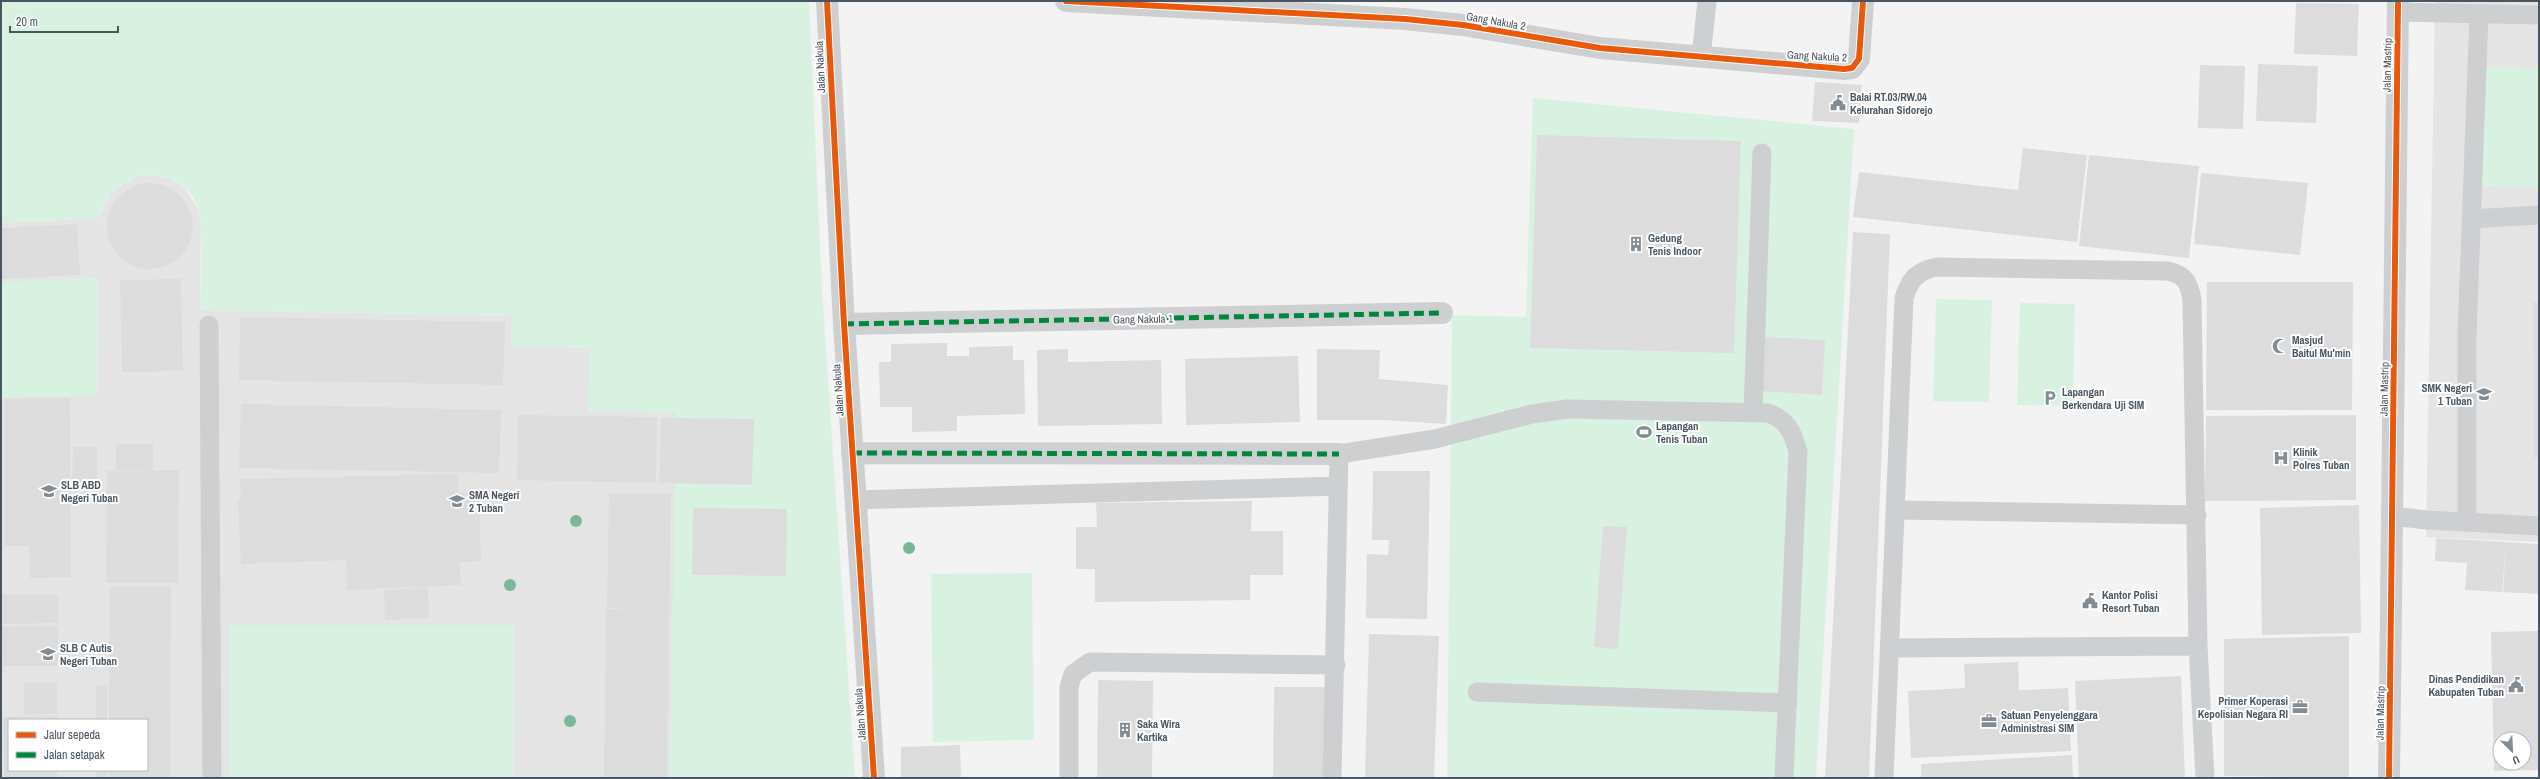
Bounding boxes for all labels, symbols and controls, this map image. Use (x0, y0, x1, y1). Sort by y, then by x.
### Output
scale bar (10, 8, 118, 34)
street label: Gang Nakula 2 (1465, 9, 1527, 33)
text: 20 m (16, 14, 38, 30)
street label: Jalan Mastrip (2380, 38, 2394, 92)
street label: Jalan Nakula (812, 41, 828, 93)
street label: Gang Nakula 2 (1787, 47, 1847, 65)
place label: Balai RT.03/RW.04 Kelurahan Sidorejo (1850, 90, 1933, 117)
public building icon: Balai RT.03/RW.04 Kelurahan Sidorejo (1829, 94, 1847, 112)
place label: Gedung Tenis Indoor (1648, 231, 1702, 258)
building icon: Gedung Tenis Indoor (1627, 235, 1645, 253)
street label: Gang Nakula 1 (1113, 311, 1173, 327)
place label: Masjud Baitul Mu'min (2292, 333, 2351, 360)
mosque icon: Masjud Baitul Mu'min (2271, 337, 2289, 355)
street label: Jalan Mastrip (2377, 362, 2391, 416)
street label: Jalan Nakula (829, 364, 847, 416)
place label: SMK Negeri 1 Tuban (2421, 381, 2472, 408)
place label: Lapangan Berkendara Uji SIM (2062, 385, 2144, 412)
school or university icon: SMK Negeri 1 Tuban (2475, 385, 2493, 403)
parking icon: Lapangan Berkendara Uji SIM (2041, 389, 2059, 407)
place label: Lapangan Tenis Tuban (1656, 419, 1708, 446)
sports icon: Lapangan Tenis Tuban (1635, 423, 1653, 441)
place label: Klinik Polres Tuban (2293, 445, 2350, 472)
hospital icon: Klinik Polres Tuban (2272, 449, 2290, 467)
place label: SLB ABD Negeri Tuban (61, 478, 118, 505)
school or university icon: SLB ABD Negeri Tuban (40, 482, 58, 500)
place label: SMA Negeri 2 Tuban (469, 488, 519, 515)
school or university icon: SMA Negeri 2 Tuban (448, 492, 466, 510)
place label: Kantor Polisi Resort Tuban (2102, 588, 2159, 615)
public building icon: Kantor Polisi Resort Tuban (2081, 592, 2099, 610)
place label: SLB C Autis Negeri Tuban (60, 641, 117, 668)
school or university icon: SLB C Autis Negeri Tuban (39, 645, 57, 663)
place label: Dinas Pendidikan Kabupaten Tuban (2428, 672, 2504, 699)
public building icon: Dinas Pendidikan Kabupaten Tuban (2507, 676, 2525, 694)
street label: Jalan Mastrip (2373, 686, 2387, 740)
street label: Jalan Nakula (851, 688, 869, 740)
place label: Primer Koperasi Kepolisian Negara RI (2198, 694, 2288, 721)
office icon: Primer Koperasi Kepolisian Negara RI (2291, 698, 2309, 716)
place label: Satuan Penyelenggara Administrasi SIM (2001, 708, 2098, 735)
office icon: Satuan Penyelenggara Administrasi SIM (1980, 712, 1998, 730)
place label: Saka Wira Kartika (1137, 717, 1180, 744)
legend (8, 719, 148, 771)
building icon: Saka Wira Kartika (1116, 721, 1134, 739)
text: Jalur sepeda (44, 727, 101, 743)
north arrow (2492, 731, 2532, 771)
text: Jalan setapak (44, 747, 105, 763)
text: U (2510, 752, 2522, 768)

